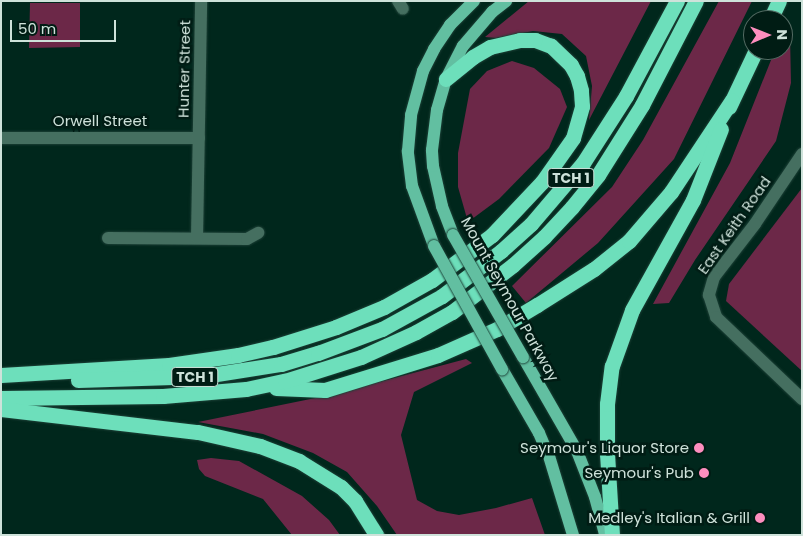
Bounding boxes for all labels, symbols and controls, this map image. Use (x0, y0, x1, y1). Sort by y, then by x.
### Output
scale bar (12, 10, 119, 42)
north arrow (743, 10, 793, 60)
text: 50 m (18, 18, 56, 39)
street label: Hunter Street (174, 20, 194, 118)
text: N (772, 29, 792, 40)
street label: Orwell Street (53, 112, 147, 130)
road number: TCH 1 (547, 167, 595, 190)
street label: East Keith Road (694, 173, 774, 277)
street label: Mount Seymour Parkway (457, 214, 563, 384)
road number: TCH 1 (171, 366, 219, 388)
place label: Seymour's Liquor Store (520, 439, 689, 457)
marker: Seymour's Liquor Store (693, 442, 705, 454)
place label: Seymour's Pub (585, 464, 694, 482)
marker: Seymour's Pub (698, 467, 710, 479)
place label: Medley's Italian & Grill (588, 509, 750, 527)
marker: Medley's Italian & Grill (754, 512, 766, 524)

